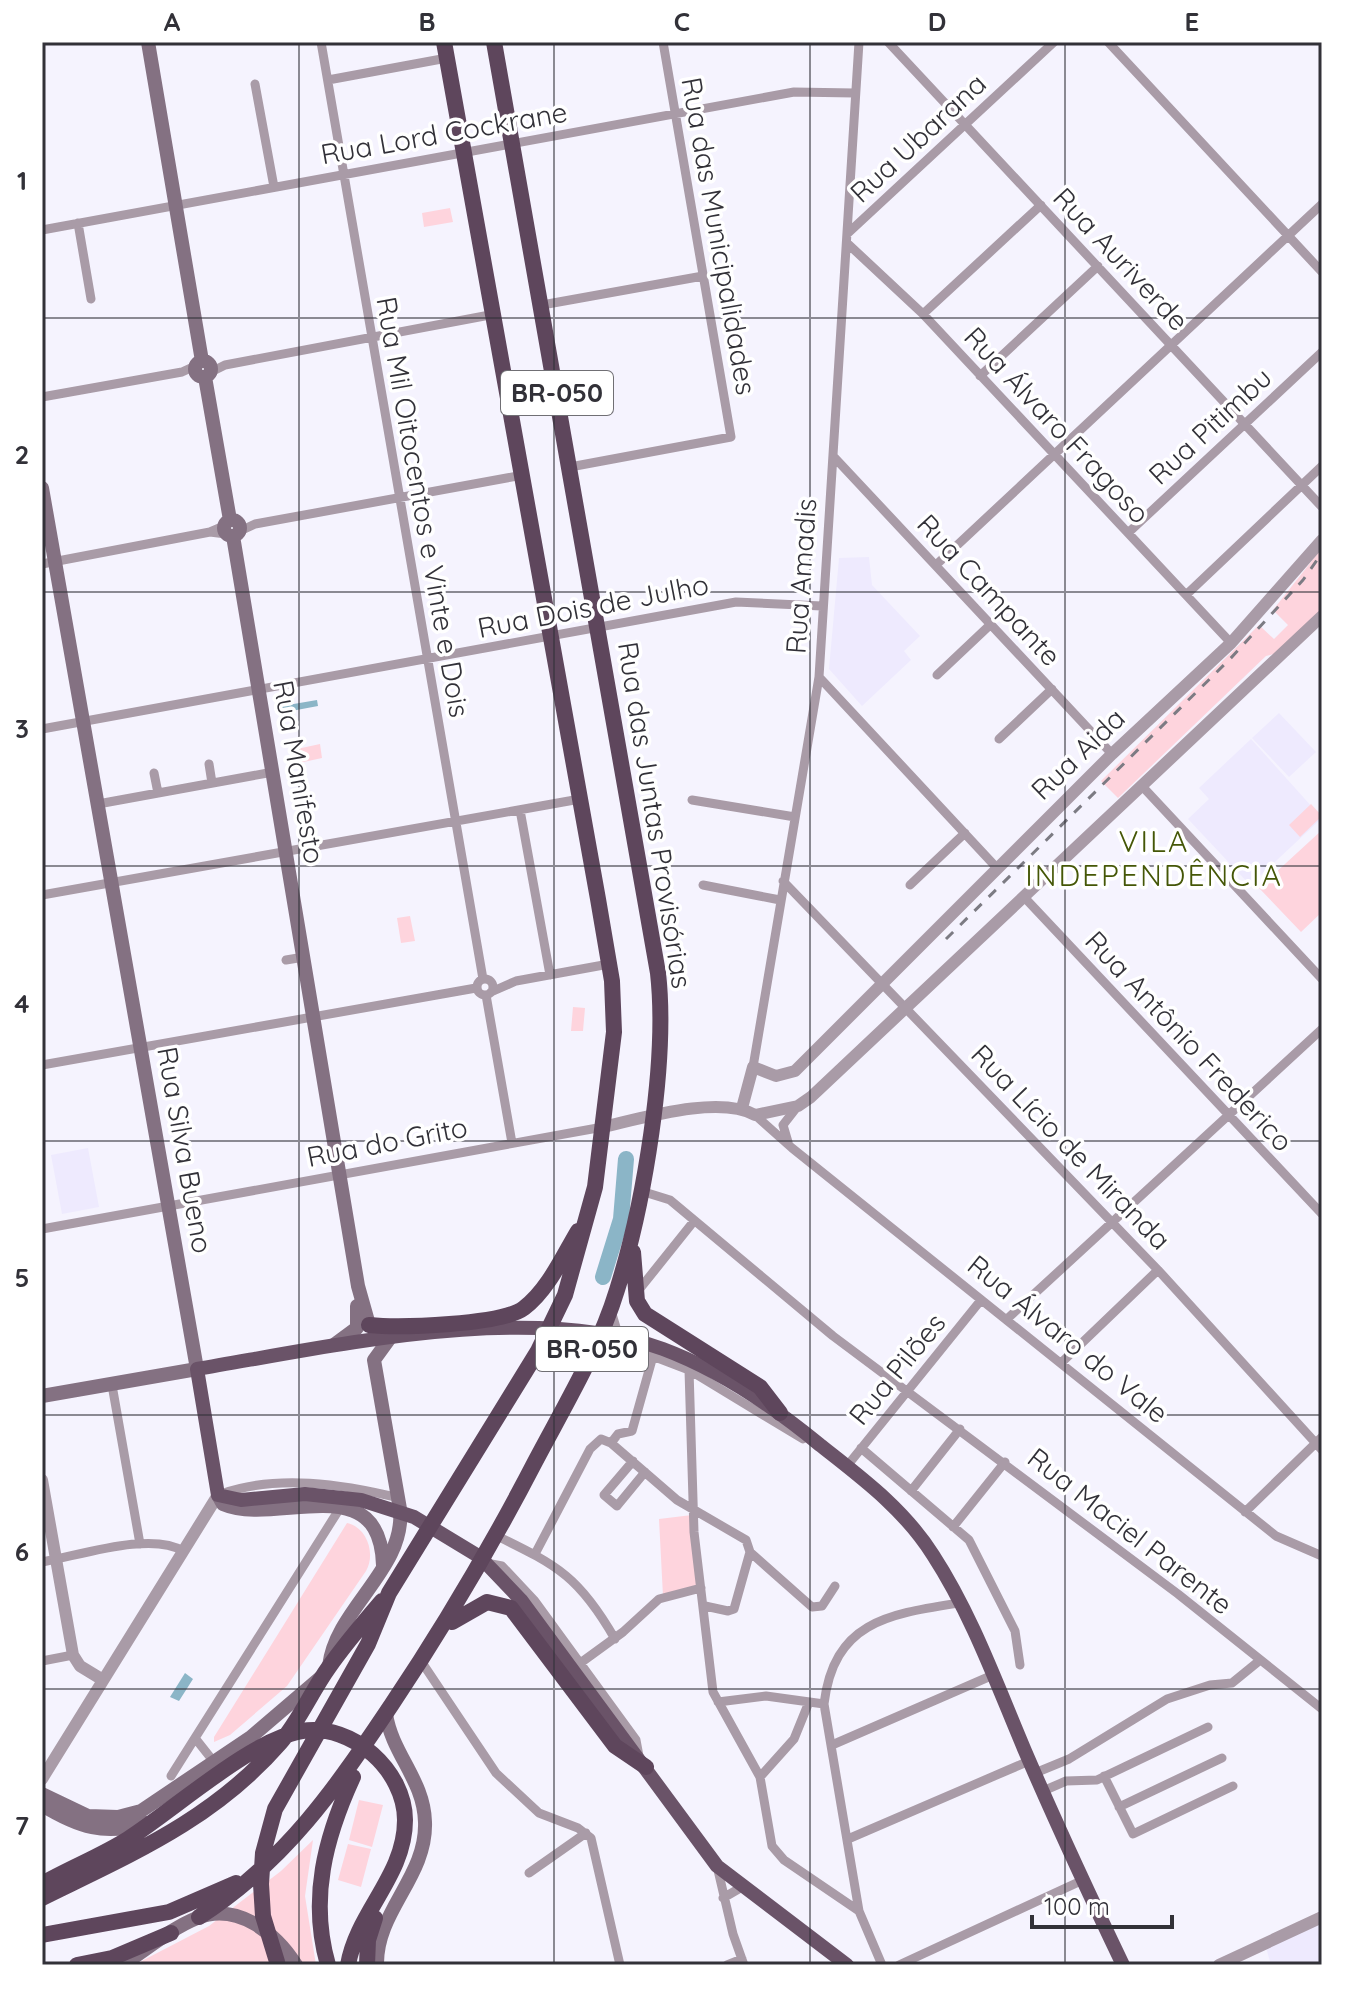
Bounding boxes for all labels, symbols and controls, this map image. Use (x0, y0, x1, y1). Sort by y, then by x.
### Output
text: A (164, 5, 181, 38)
text: B (418, 5, 436, 38)
text: C (674, 5, 690, 38)
text: D (928, 5, 946, 38)
text: E (1185, 5, 1199, 38)
street label: Rua Ubarana (842, 66, 993, 210)
street label: Rua das Municipalidades (674, 74, 765, 397)
street label: Rua Lord Cockrane (318, 94, 570, 171)
text: 1 (17, 164, 27, 197)
street label: Rua Auriverde (1046, 180, 1197, 338)
street label: Rua Mil Oitocentos e Vinte e Dois (369, 294, 478, 720)
street label: Rua Álvaro Fragoso (957, 319, 1158, 530)
street label: Rua Pitimbu (1141, 360, 1279, 492)
road number: BR-050 (501, 371, 613, 415)
text: 2 (15, 438, 29, 471)
street label: Rua Amadis (778, 497, 823, 655)
street label: Rua Campante (910, 506, 1069, 673)
street label: Rua Dois de Julho (474, 566, 711, 645)
street label: Rua das Juntas Provisórias (611, 639, 700, 991)
street label: Rua Manifesto (266, 677, 333, 866)
street label: Rua Aida (1023, 700, 1132, 807)
text: 3 (15, 712, 29, 745)
district label: VILA INDEPENDÊNCIA (1025, 822, 1283, 894)
street label: Rua Antônio Frederico (1078, 923, 1301, 1158)
text: 4 (14, 987, 30, 1020)
street label: Rua Lício de Miranda (964, 1037, 1178, 1257)
street label: Rua Silva Bueno (150, 1044, 221, 1256)
street label: Rua do Grito (304, 1109, 470, 1174)
street label: Rua Álvaro do Vale (961, 1247, 1176, 1430)
text: 5 (15, 1261, 29, 1294)
street label: Rua Pilões (841, 1306, 952, 1432)
road number: BR-050 (536, 1327, 648, 1371)
street label: Rua Maciel Parente (1021, 1440, 1240, 1621)
text: 6 (15, 1535, 29, 1568)
text: 7 (15, 1809, 29, 1842)
scale bar (1032, 1879, 1172, 1929)
text: 100 m (1044, 1891, 1110, 1921)

